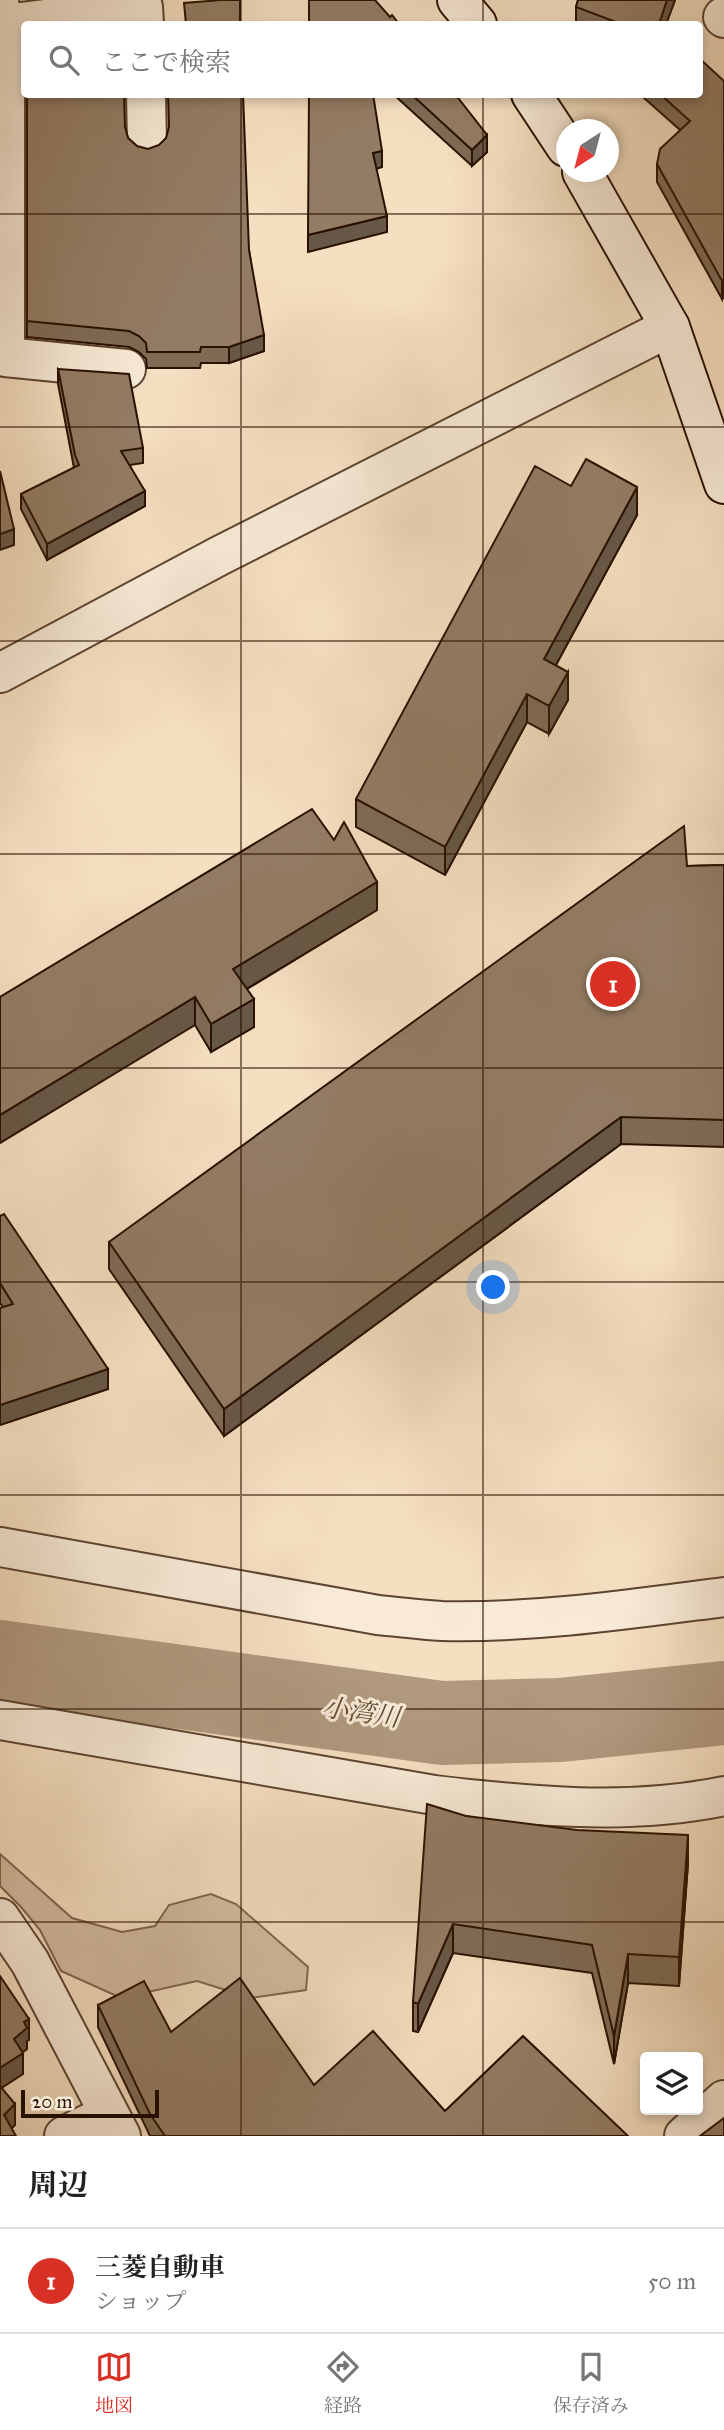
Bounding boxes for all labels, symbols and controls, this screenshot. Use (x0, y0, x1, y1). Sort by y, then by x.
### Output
search box (21, 21, 703, 98)
icon: search (45, 41, 83, 79)
text: ここで検索 (101, 46, 231, 78)
north arrow (556, 119, 619, 182)
pin: 1 (590, 958, 636, 1010)
your location (476, 1270, 510, 1304)
water label: 小湾川 (320, 1691, 405, 1734)
map controls (640, 2052, 703, 2115)
button: layers (640, 2052, 703, 2115)
scale bar (21, 2087, 159, 2119)
text: 20 m (32, 2090, 73, 2113)
text: 周辺 (28, 2167, 88, 2203)
text: 三菱自動車 (95, 2251, 225, 2283)
text: 1 (46, 2267, 56, 2295)
text: 50 m (648, 2267, 696, 2295)
text: ショップ (95, 2287, 187, 2315)
tab: 地図 (95, 2348, 133, 2417)
tab: 経路 (324, 2348, 362, 2417)
tab: 保存済み (553, 2348, 629, 2417)

